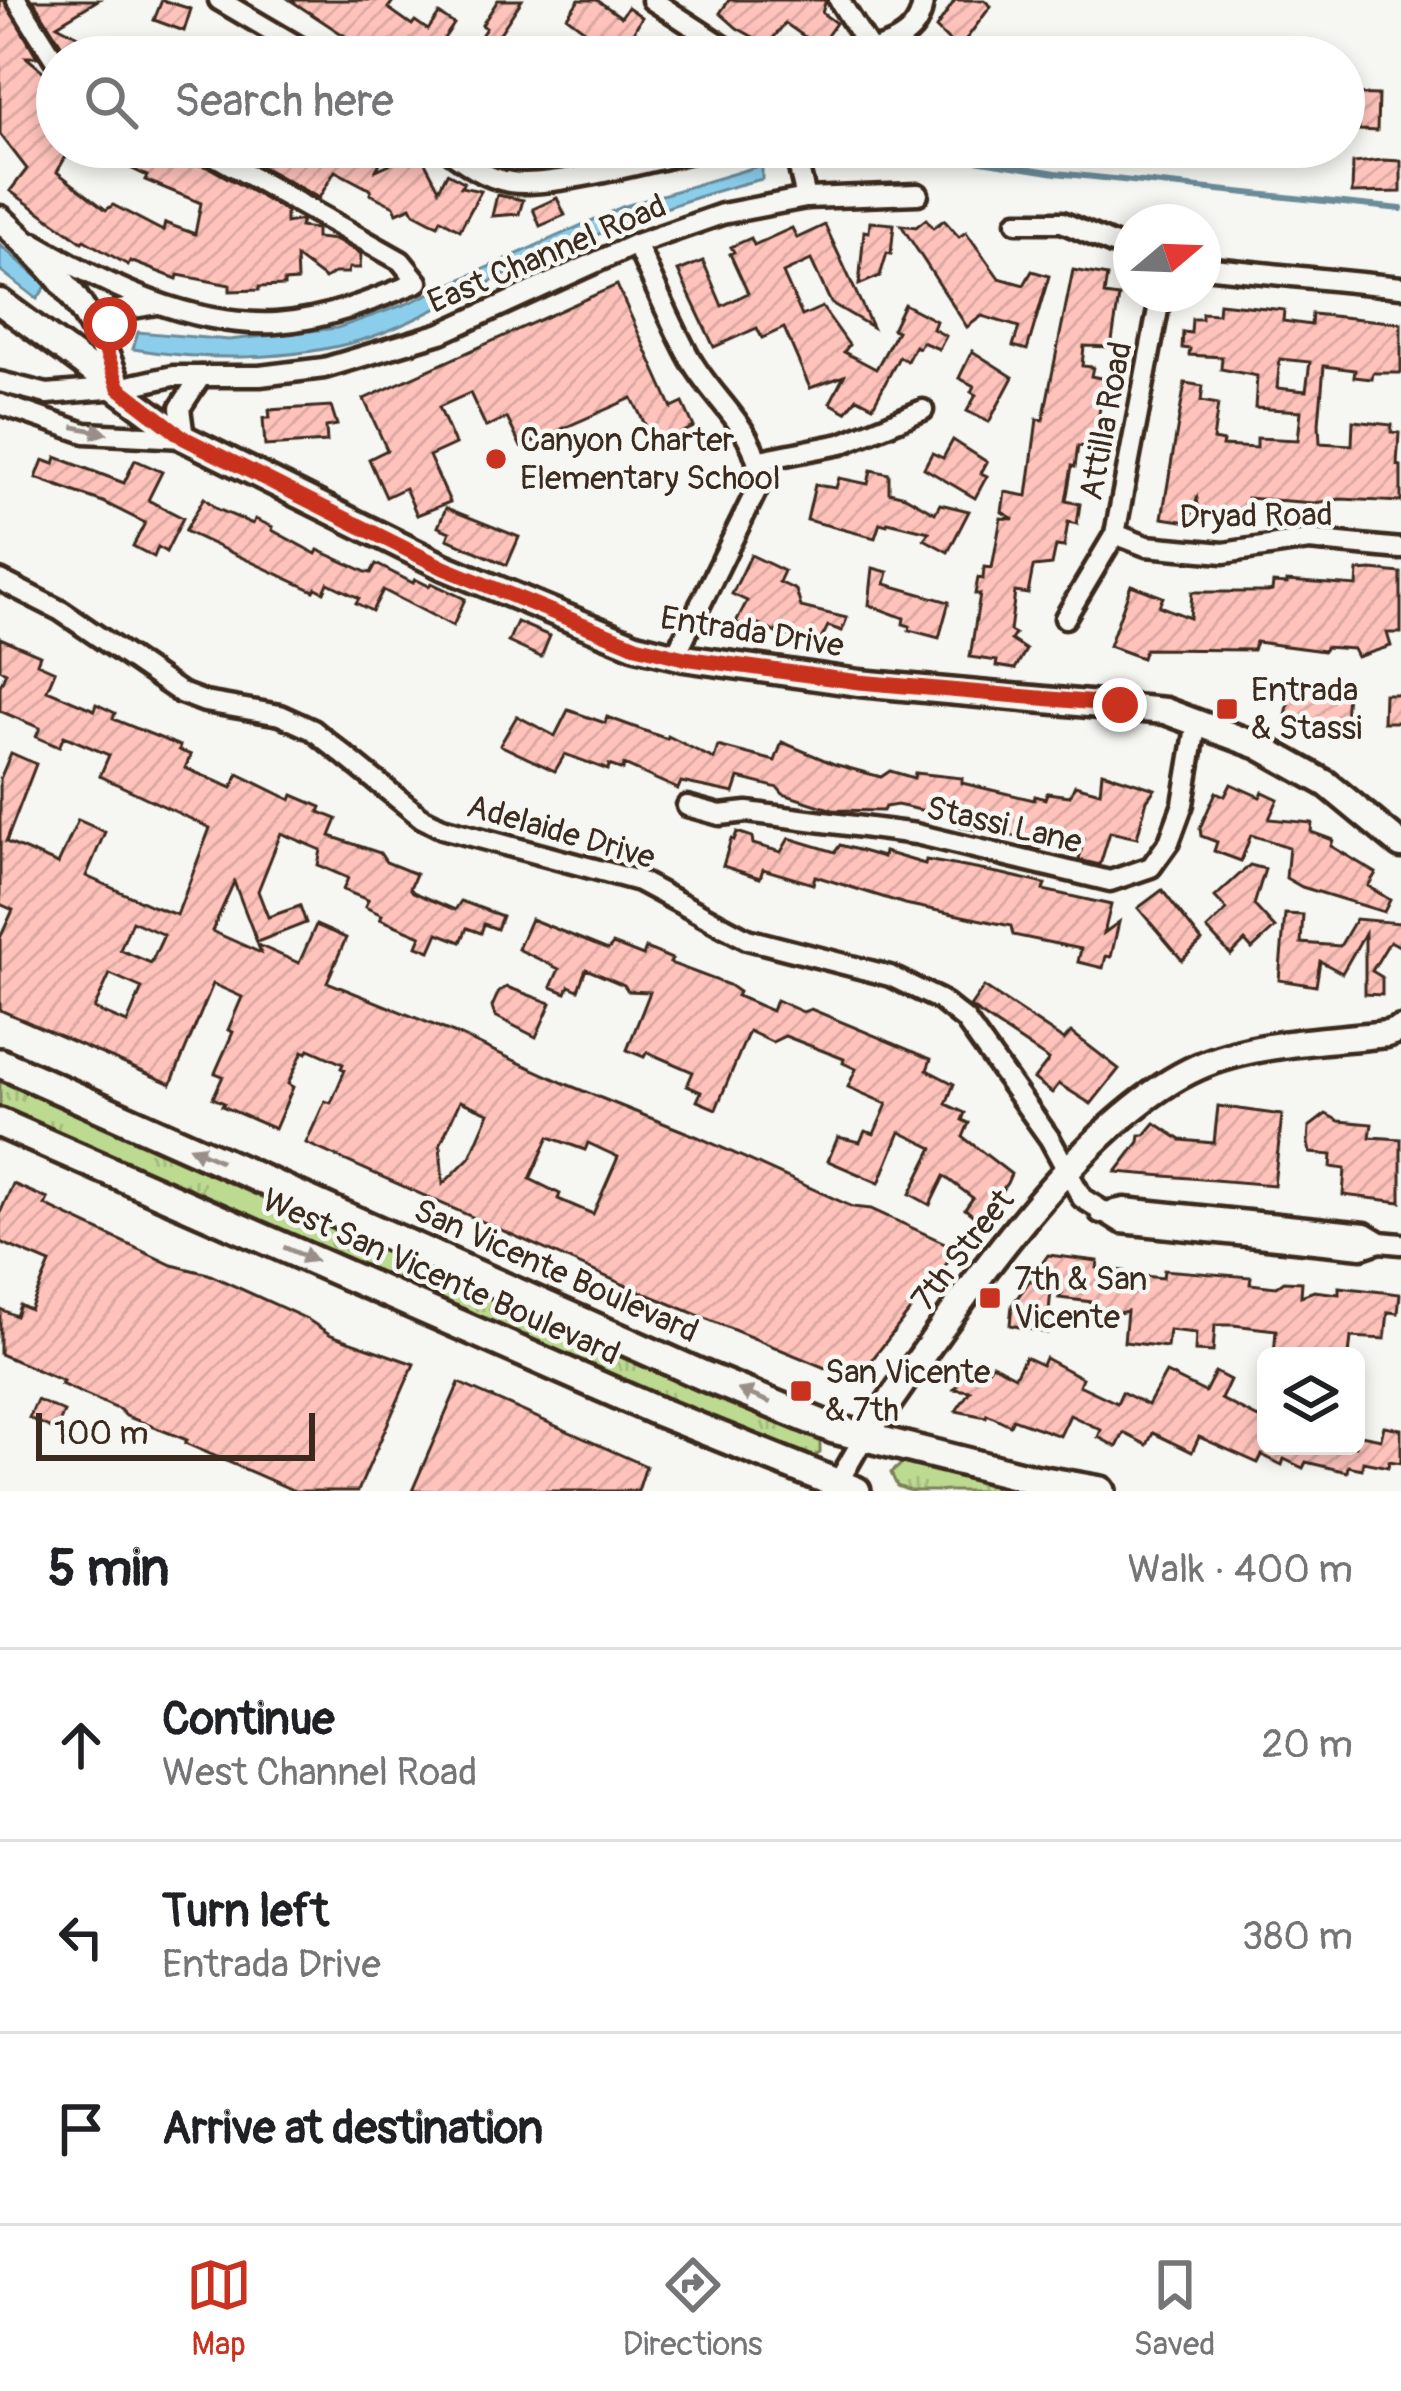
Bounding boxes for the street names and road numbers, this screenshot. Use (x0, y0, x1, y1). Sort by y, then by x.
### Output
street label: East Channel Road (422, 185, 672, 323)
street label: Attilla Road (1071, 338, 1141, 504)
street label: Dryad Road (1179, 494, 1333, 538)
street label: Entrada Drive (657, 597, 847, 667)
street label: Adelaide Drive (462, 786, 660, 878)
street label: Stassi Lane (922, 787, 1086, 863)
street label: West San Vicente Boulevard (256, 1180, 626, 1374)
street label: 7th Street (903, 1181, 1024, 1319)
street label: San Vicente Boulevard (407, 1190, 705, 1352)

